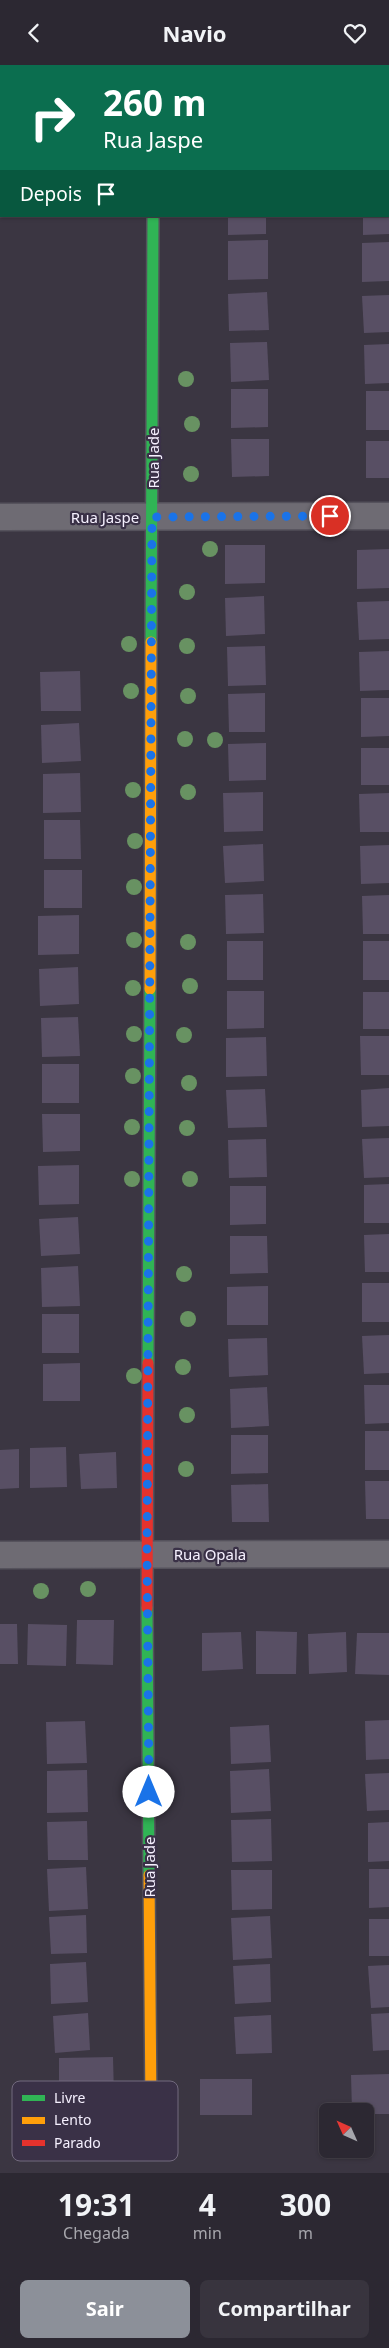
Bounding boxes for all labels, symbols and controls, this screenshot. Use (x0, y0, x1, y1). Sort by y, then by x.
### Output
text: Navio (163, 18, 226, 48)
icon: back (20, 19, 48, 47)
icon: heart (341, 19, 369, 47)
text: 260 m (103, 79, 206, 126)
icon: right (20, 85, 85, 150)
text: Rua Jaspe (103, 124, 203, 154)
icon: arrive (92, 180, 120, 208)
text: Depois (20, 181, 82, 207)
street label: Rua Jade (143, 427, 163, 489)
pin (309, 495, 351, 537)
icon: arrive (316, 502, 344, 530)
street label: Rua Jaspe (71, 507, 139, 527)
street label: Rua Opala (174, 1544, 246, 1564)
position arrow (122, 1765, 174, 1817)
street label: Rua Jade (139, 1836, 159, 1898)
legend (12, 2081, 178, 2161)
text: Livre (54, 2088, 86, 2107)
north arrow (319, 2103, 374, 2157)
map controls (319, 2103, 374, 2158)
text: Lento (54, 2110, 91, 2129)
text: Parado (54, 2133, 101, 2152)
text: 19:31 (58, 2184, 135, 2225)
text: 4 (199, 2184, 216, 2225)
text: 300 (280, 2184, 331, 2225)
text: Chegada (63, 2222, 130, 2244)
text: min (193, 2222, 222, 2244)
text: m (298, 2222, 313, 2244)
button: Sair (20, 2280, 190, 2338)
button: Compartilhar (200, 2280, 369, 2338)

